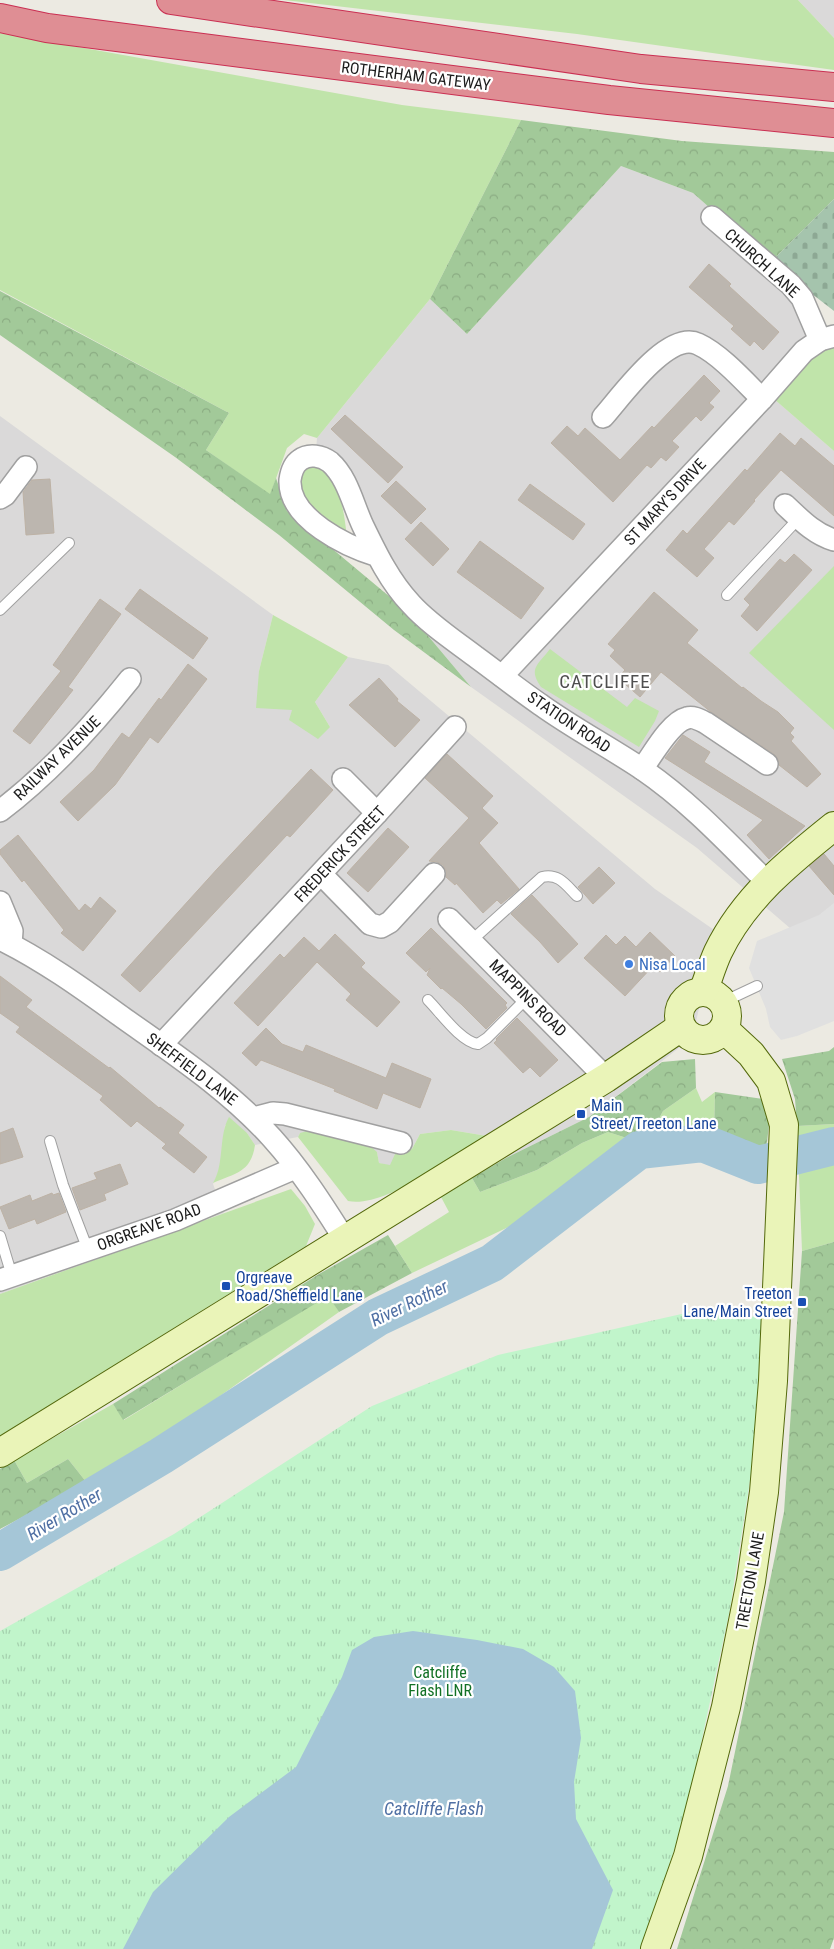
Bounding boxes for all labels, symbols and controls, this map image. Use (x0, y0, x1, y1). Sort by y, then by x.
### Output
street label: ROTHERHAM GATEWAY (340, 57, 492, 95)
street label: CHURCH LANE (721, 224, 803, 302)
street label: ST MARY'S DRIVE (620, 455, 710, 549)
district label: CATCLIFFE (559, 670, 651, 693)
street label: STATION ROAD (524, 687, 614, 757)
street label: RAILWAY AVENUE (10, 712, 104, 804)
street label: FREDERICK STREET (291, 802, 389, 906)
street label: MAPPINS ROAD (485, 955, 571, 1041)
place label: Nisa Local (639, 955, 706, 974)
marker: Nisa Local (623, 958, 635, 970)
street label: SHEFFIELD LANE (143, 1029, 241, 1109)
place label: Main Street/Treeton Lane (591, 1096, 716, 1133)
marker: Main Street/Treeton Lane (575, 1108, 587, 1120)
street label: ORGREAVE ROAD (94, 1199, 204, 1255)
place label: Orgreave Road/Sheffield Lane (236, 1268, 363, 1305)
water label: River Rother (367, 1275, 452, 1331)
marker: Orgreave Road/Sheffield Lane (220, 1280, 232, 1292)
place label: Treeton Lane/Main Street (683, 1284, 792, 1321)
marker: Treeton Lane/Main Street (796, 1296, 808, 1308)
water label: River Rother (23, 1483, 106, 1544)
street label: TREETON LANE (732, 1531, 768, 1631)
park label: Catcliffe Flash LNR (408, 1663, 472, 1700)
water label: Catcliffe Flash (384, 1798, 484, 1819)

